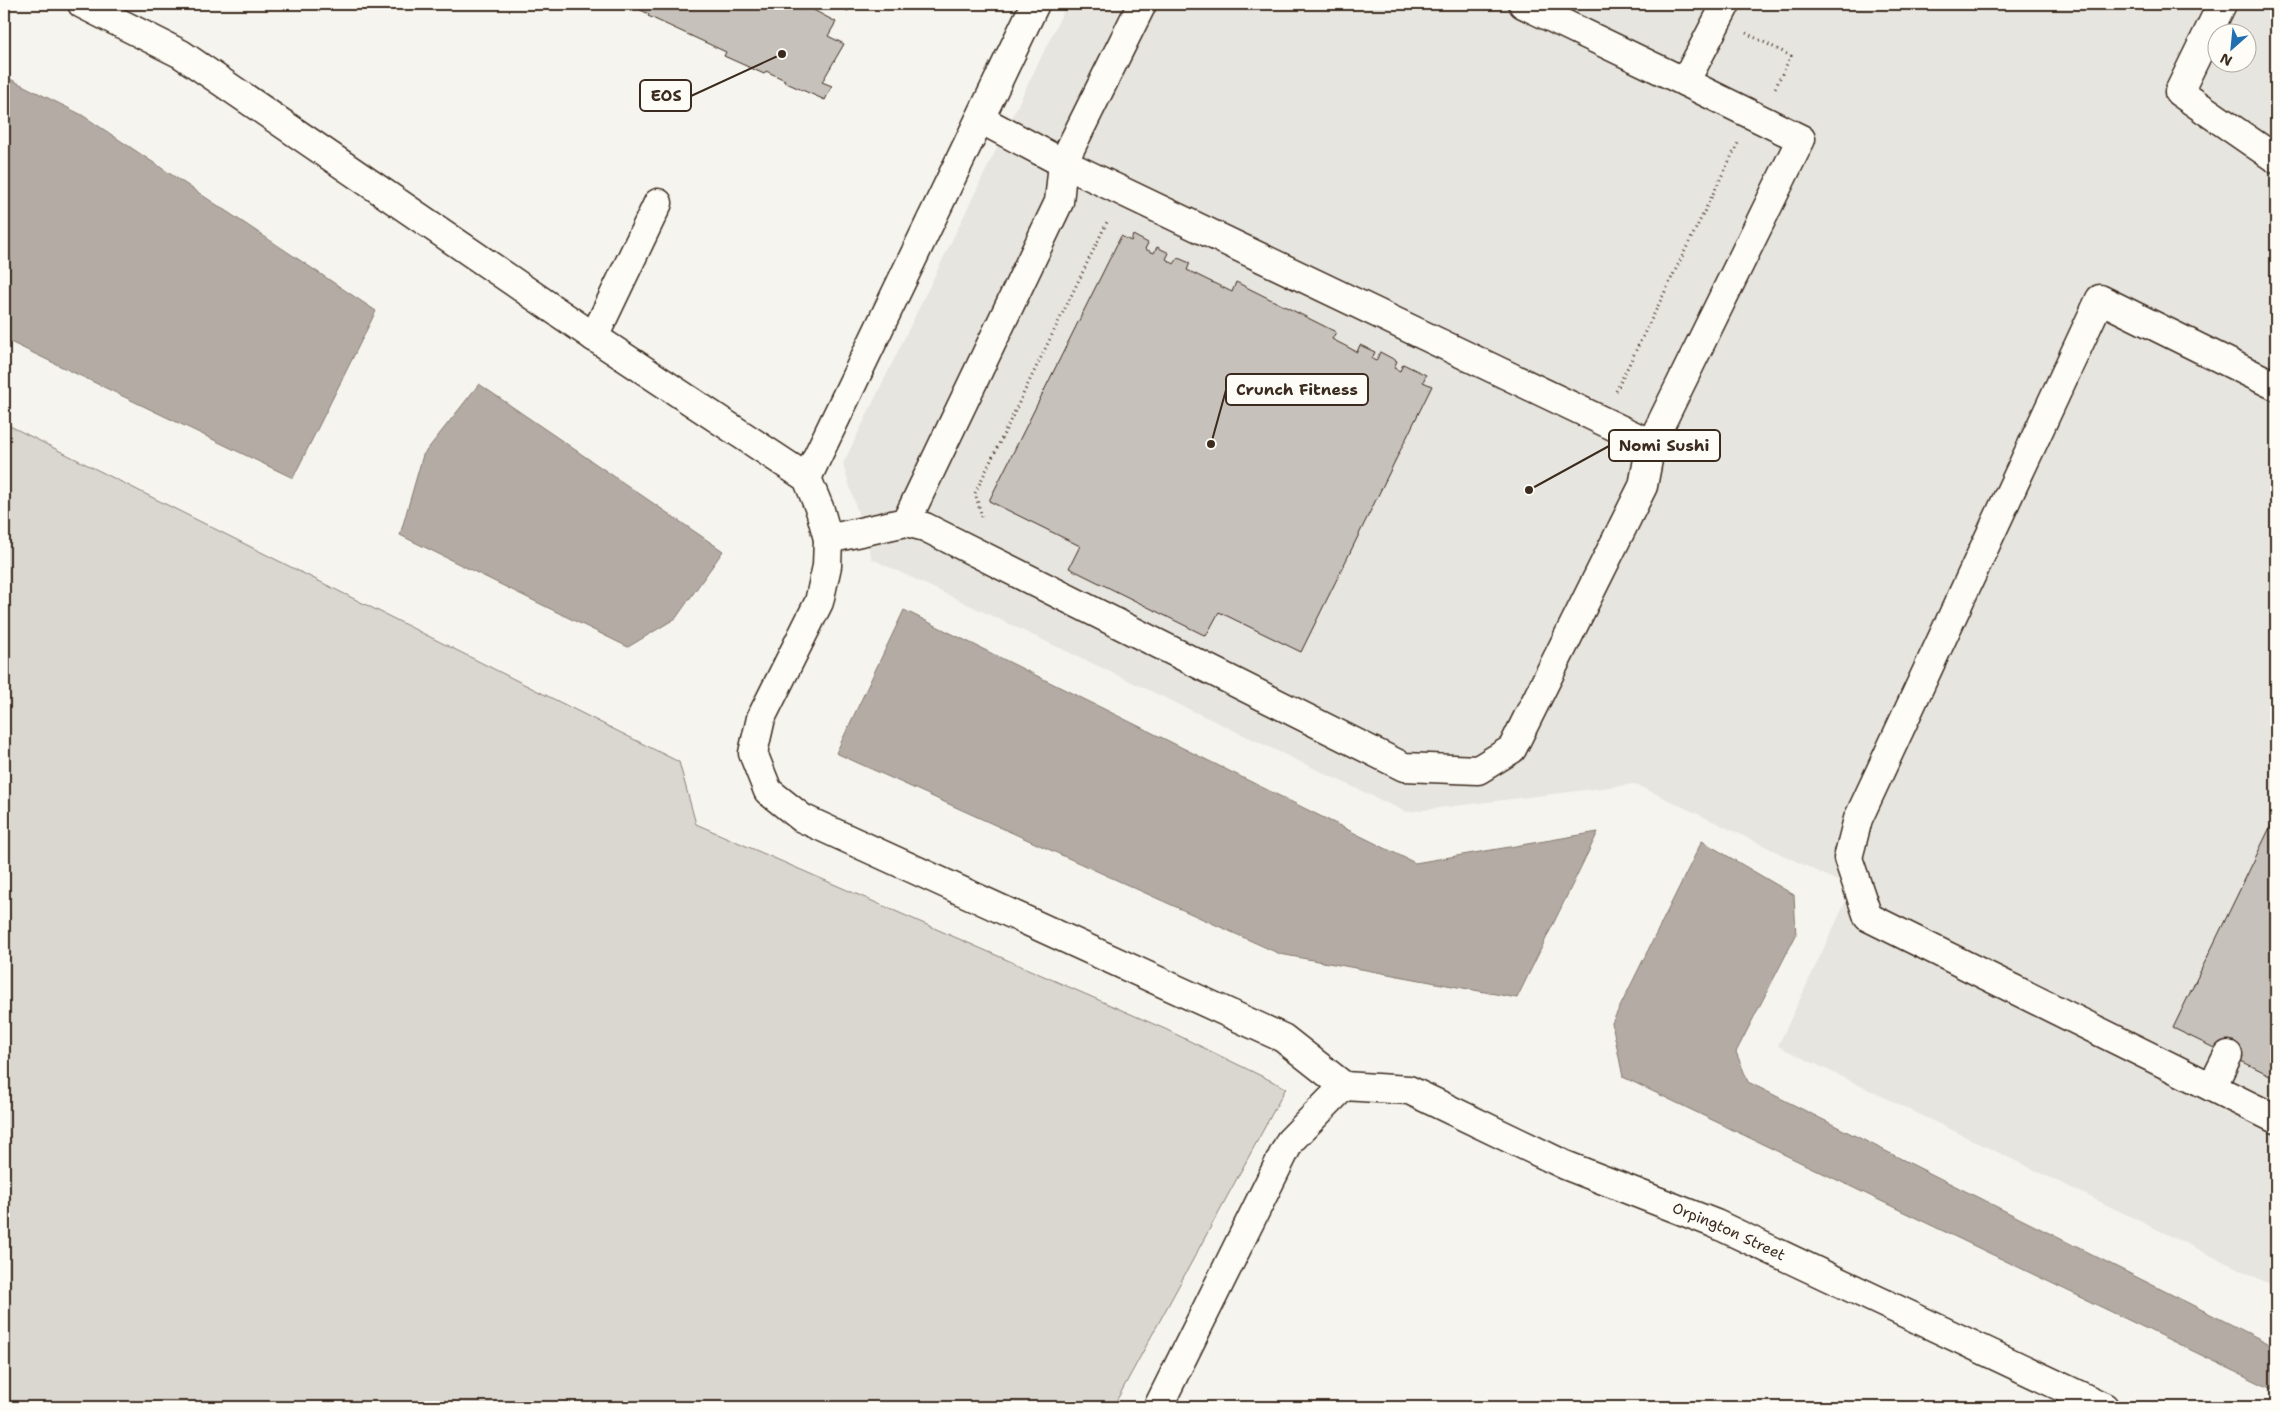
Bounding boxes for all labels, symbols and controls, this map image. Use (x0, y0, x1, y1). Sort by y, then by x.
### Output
north arrow (2208, 22, 2258, 72)
text: N (2217, 49, 2235, 70)
callout: EOS (640, 80, 691, 111)
text: EOS (650, 85, 682, 106)
callout: Crunch Fitness (1226, 374, 1368, 405)
text: Crunch Fitness (1236, 379, 1358, 400)
callout: Nomi Sushi (1609, 430, 1720, 461)
text: Nomi Sushi (1619, 435, 1709, 456)
street label: Orpington Street (1669, 1198, 1789, 1265)

